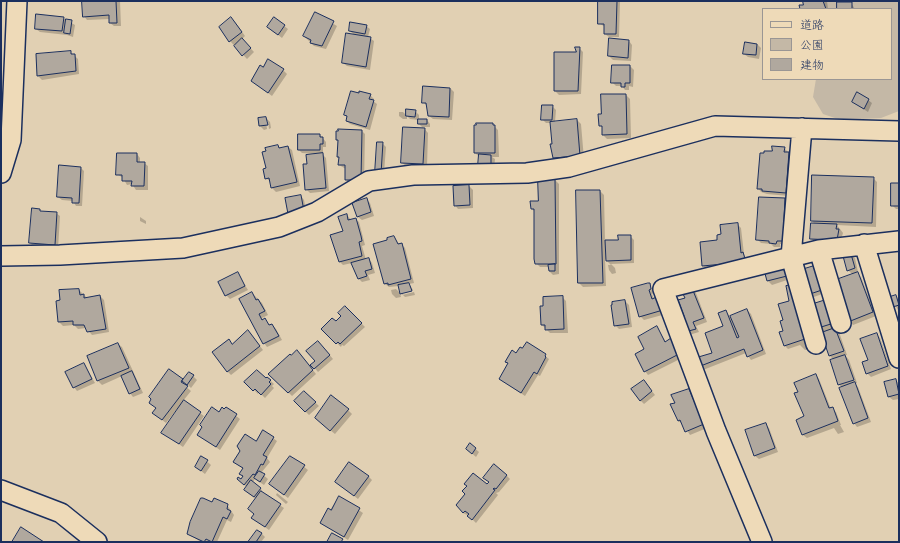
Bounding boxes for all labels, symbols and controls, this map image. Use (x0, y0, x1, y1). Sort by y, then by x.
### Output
legend (762, 8, 892, 80)
text: 道路 (800, 18, 824, 33)
text: 公園 (800, 38, 824, 53)
text: 建物 (800, 58, 824, 73)

